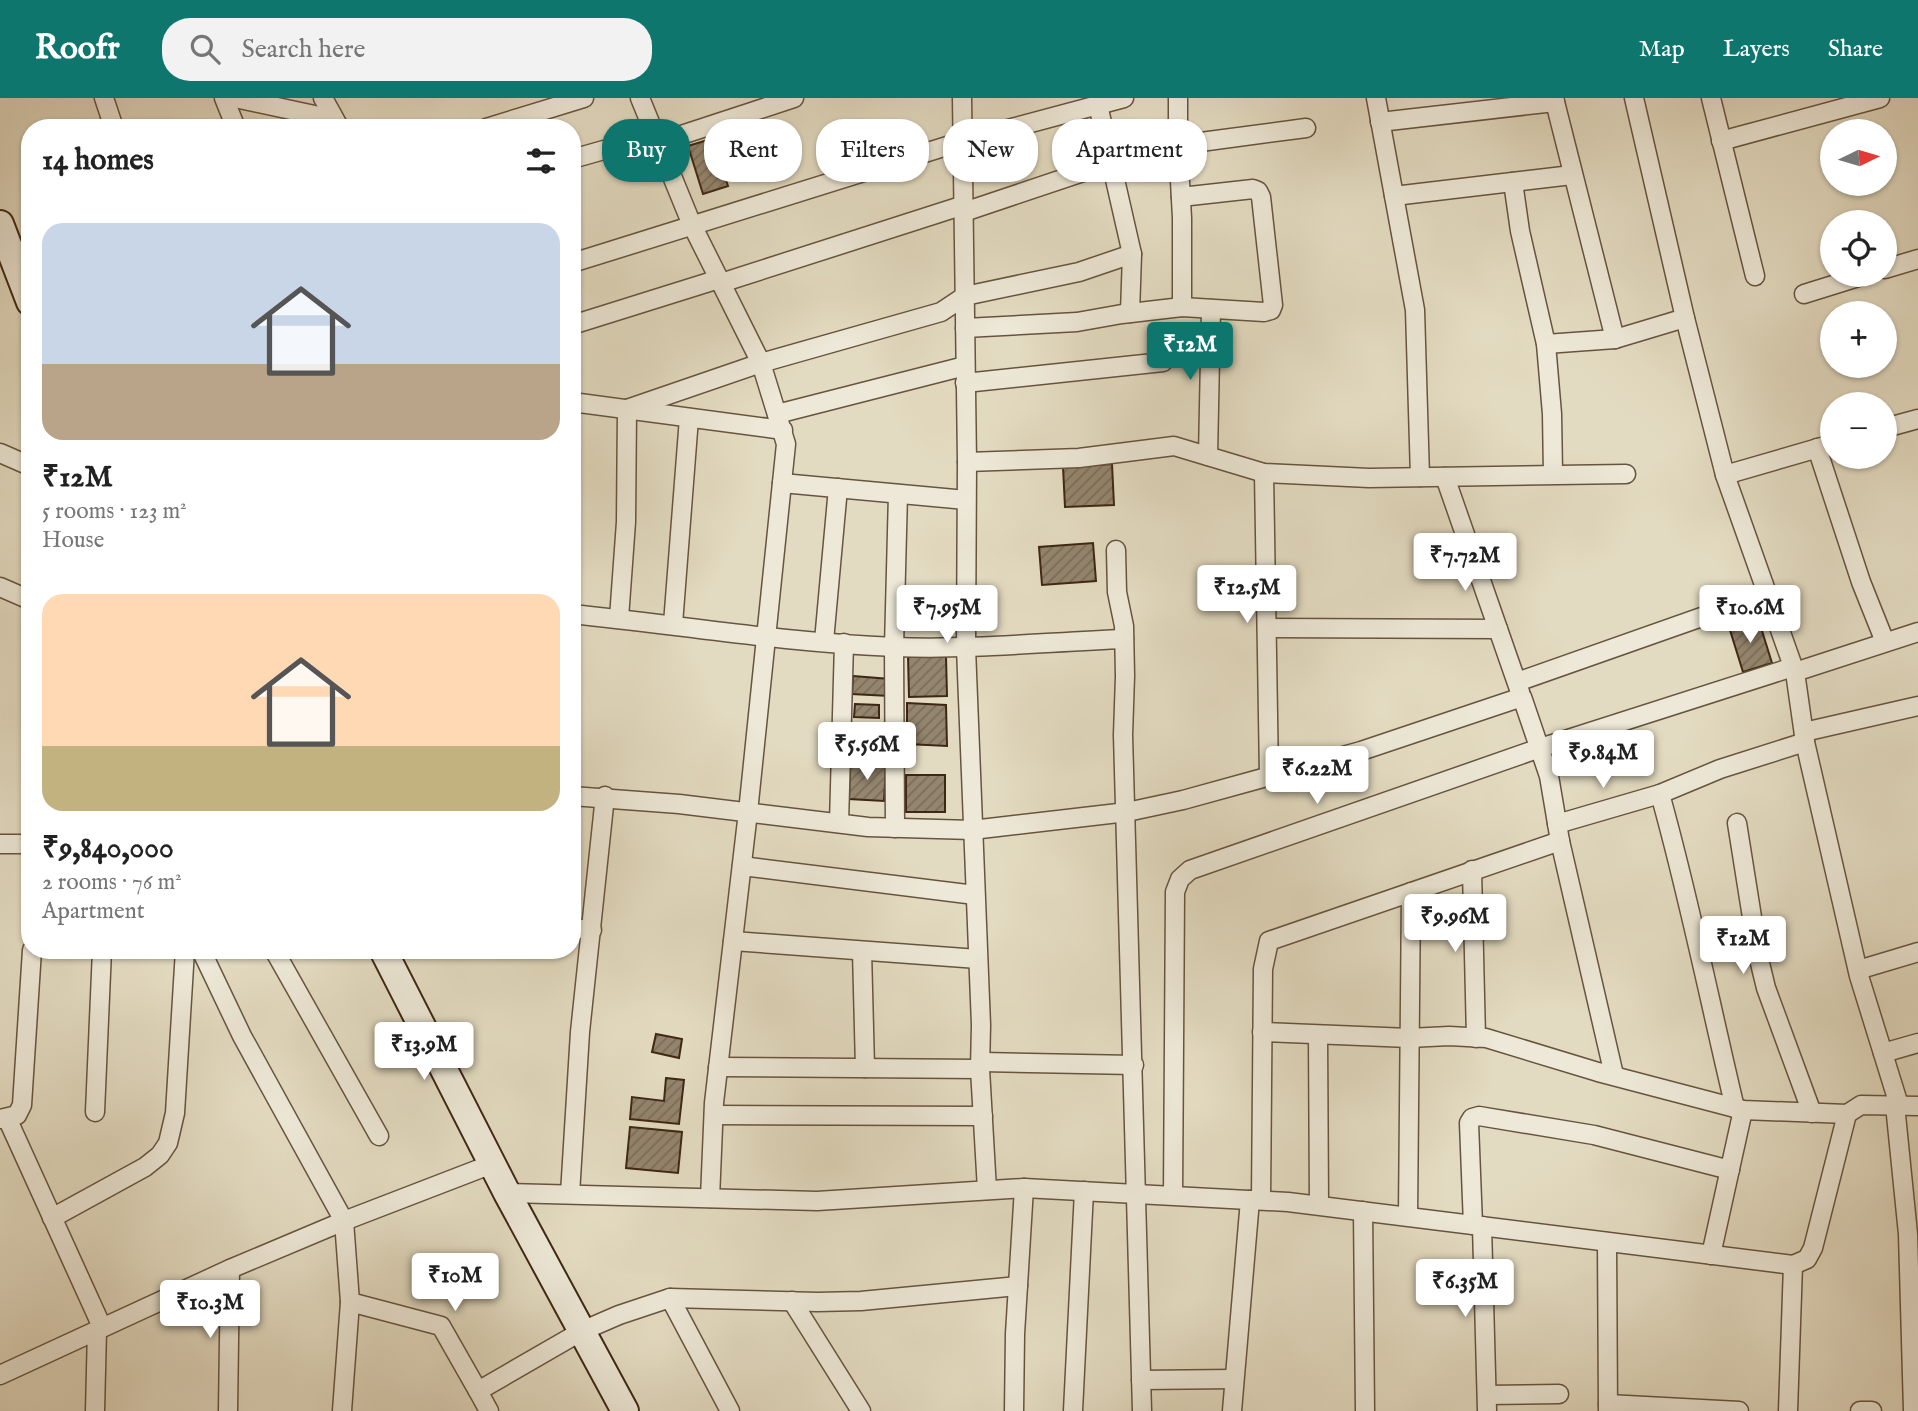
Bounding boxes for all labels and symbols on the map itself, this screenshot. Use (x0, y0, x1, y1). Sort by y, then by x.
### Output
north arrow (1820, 119, 1897, 196)
pin: ₹12M (1149, 322, 1231, 382)
pin: ₹7.72M (1408, 533, 1522, 593)
pin: ₹12.5M (1190, 566, 1304, 625)
pin: ₹7.95M (890, 586, 1004, 645)
pin: ₹10.6M (1693, 586, 1807, 645)
pin: ₹5.56M (810, 722, 924, 782)
pin: ₹9.84M (1546, 730, 1660, 790)
pin: ₹6.22M (1260, 746, 1374, 806)
pin: ₹9.96M (1398, 894, 1512, 954)
pin: ₹12M (1702, 916, 1784, 976)
pin: ₹13.9M (367, 1023, 481, 1082)
pin: ₹10M (414, 1254, 496, 1313)
pin: ₹6.35M (1408, 1260, 1522, 1319)
pin: ₹10.3M (153, 1280, 267, 1340)

